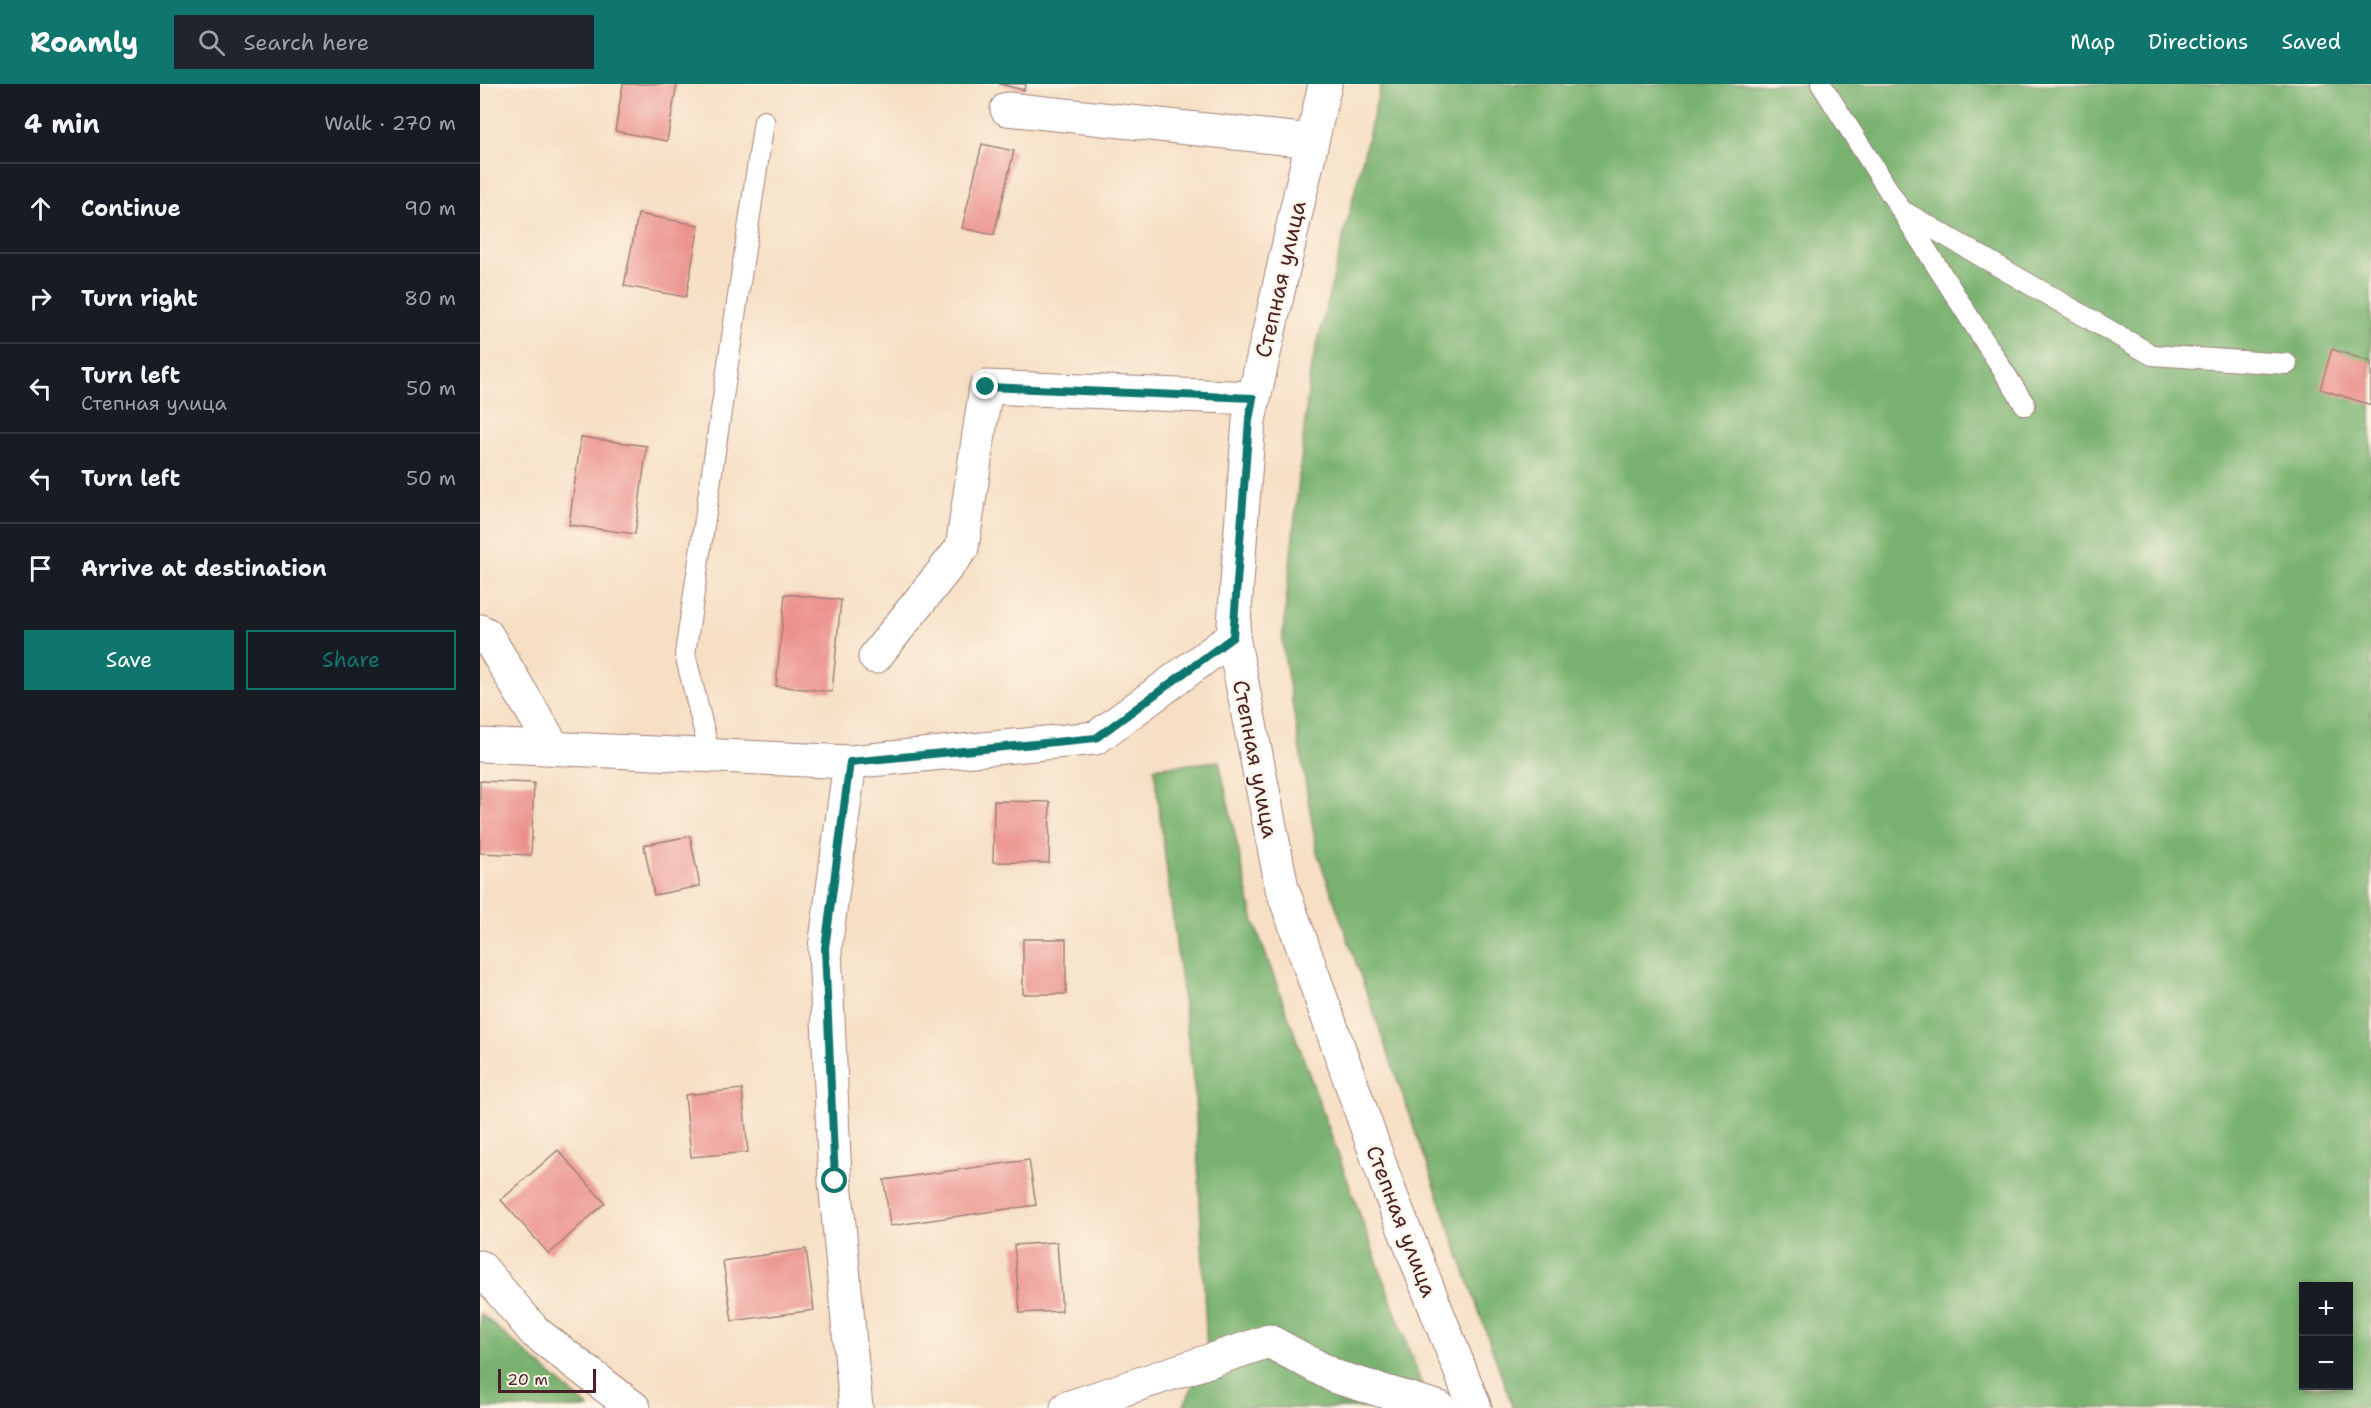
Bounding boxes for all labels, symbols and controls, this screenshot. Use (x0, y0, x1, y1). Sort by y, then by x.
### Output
search box (174, 15, 594, 69)
text: Roamly (30, 23, 138, 61)
icon: search (195, 26, 228, 59)
text: Search here (243, 28, 369, 57)
text: Map (2070, 28, 2115, 56)
text: Directions (2148, 28, 2248, 56)
text: Saved (2281, 28, 2341, 56)
text: 4 min (24, 106, 100, 141)
text: Walk · 270 m (324, 110, 456, 136)
icon: ahead (24, 192, 57, 225)
text: Continue (81, 194, 181, 223)
text: 90 m (404, 195, 456, 221)
street label: Степная улица (1248, 197, 1313, 361)
icon: right (24, 282, 57, 315)
text: Turn right (81, 284, 198, 313)
text: 80 m (404, 285, 456, 311)
text: Turn left (81, 361, 180, 390)
icon: left (24, 372, 57, 405)
route end (972, 373, 998, 399)
text: 50 m (406, 375, 456, 401)
text: Степная улица (81, 390, 227, 416)
icon: left (24, 462, 57, 495)
text: Turn left (81, 464, 180, 493)
text: 50 m (406, 465, 456, 491)
icon: arrive (24, 552, 57, 585)
text: Arrive at destination (81, 554, 327, 583)
button: Save (24, 630, 234, 690)
button: Share (246, 630, 456, 690)
street label: Степная улица (1226, 678, 1285, 841)
street label: Степная улица (1359, 1141, 1444, 1302)
route start (821, 1167, 847, 1193)
map controls (2299, 1282, 2353, 1390)
button: + (2299, 1282, 2353, 1336)
button: − (2299, 1336, 2353, 1390)
scale bar (498, 1366, 596, 1394)
text: 20 m (507, 1369, 548, 1390)

